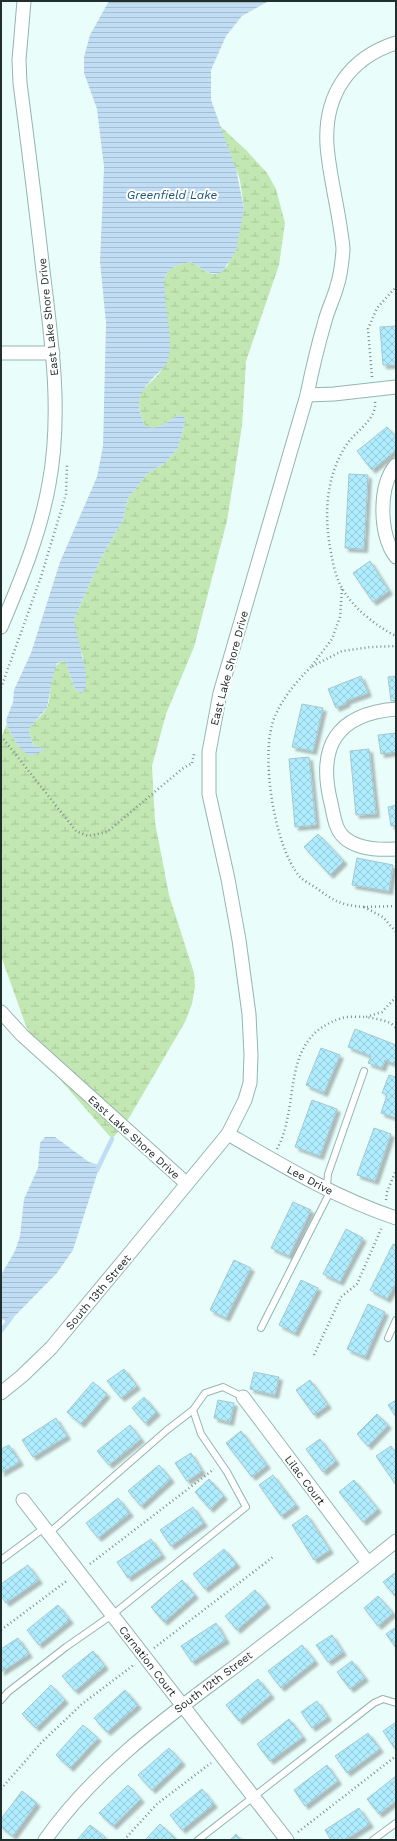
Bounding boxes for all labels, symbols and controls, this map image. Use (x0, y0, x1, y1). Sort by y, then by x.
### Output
water label: Greenfield Lake (127, 188, 217, 202)
street label: East Lake Shore Drive (36, 257, 61, 377)
street label: East Lake Shore Drive (208, 609, 251, 727)
street label: East Lake Shore Drive (85, 1093, 182, 1182)
street label: Lee Drive (285, 1163, 335, 1198)
street label: South 13th Street (63, 1252, 134, 1333)
street label: Lilac Court (282, 1453, 328, 1508)
street label: Carnation Court (116, 1624, 179, 1699)
street label: South 12th Street (172, 1649, 255, 1716)

